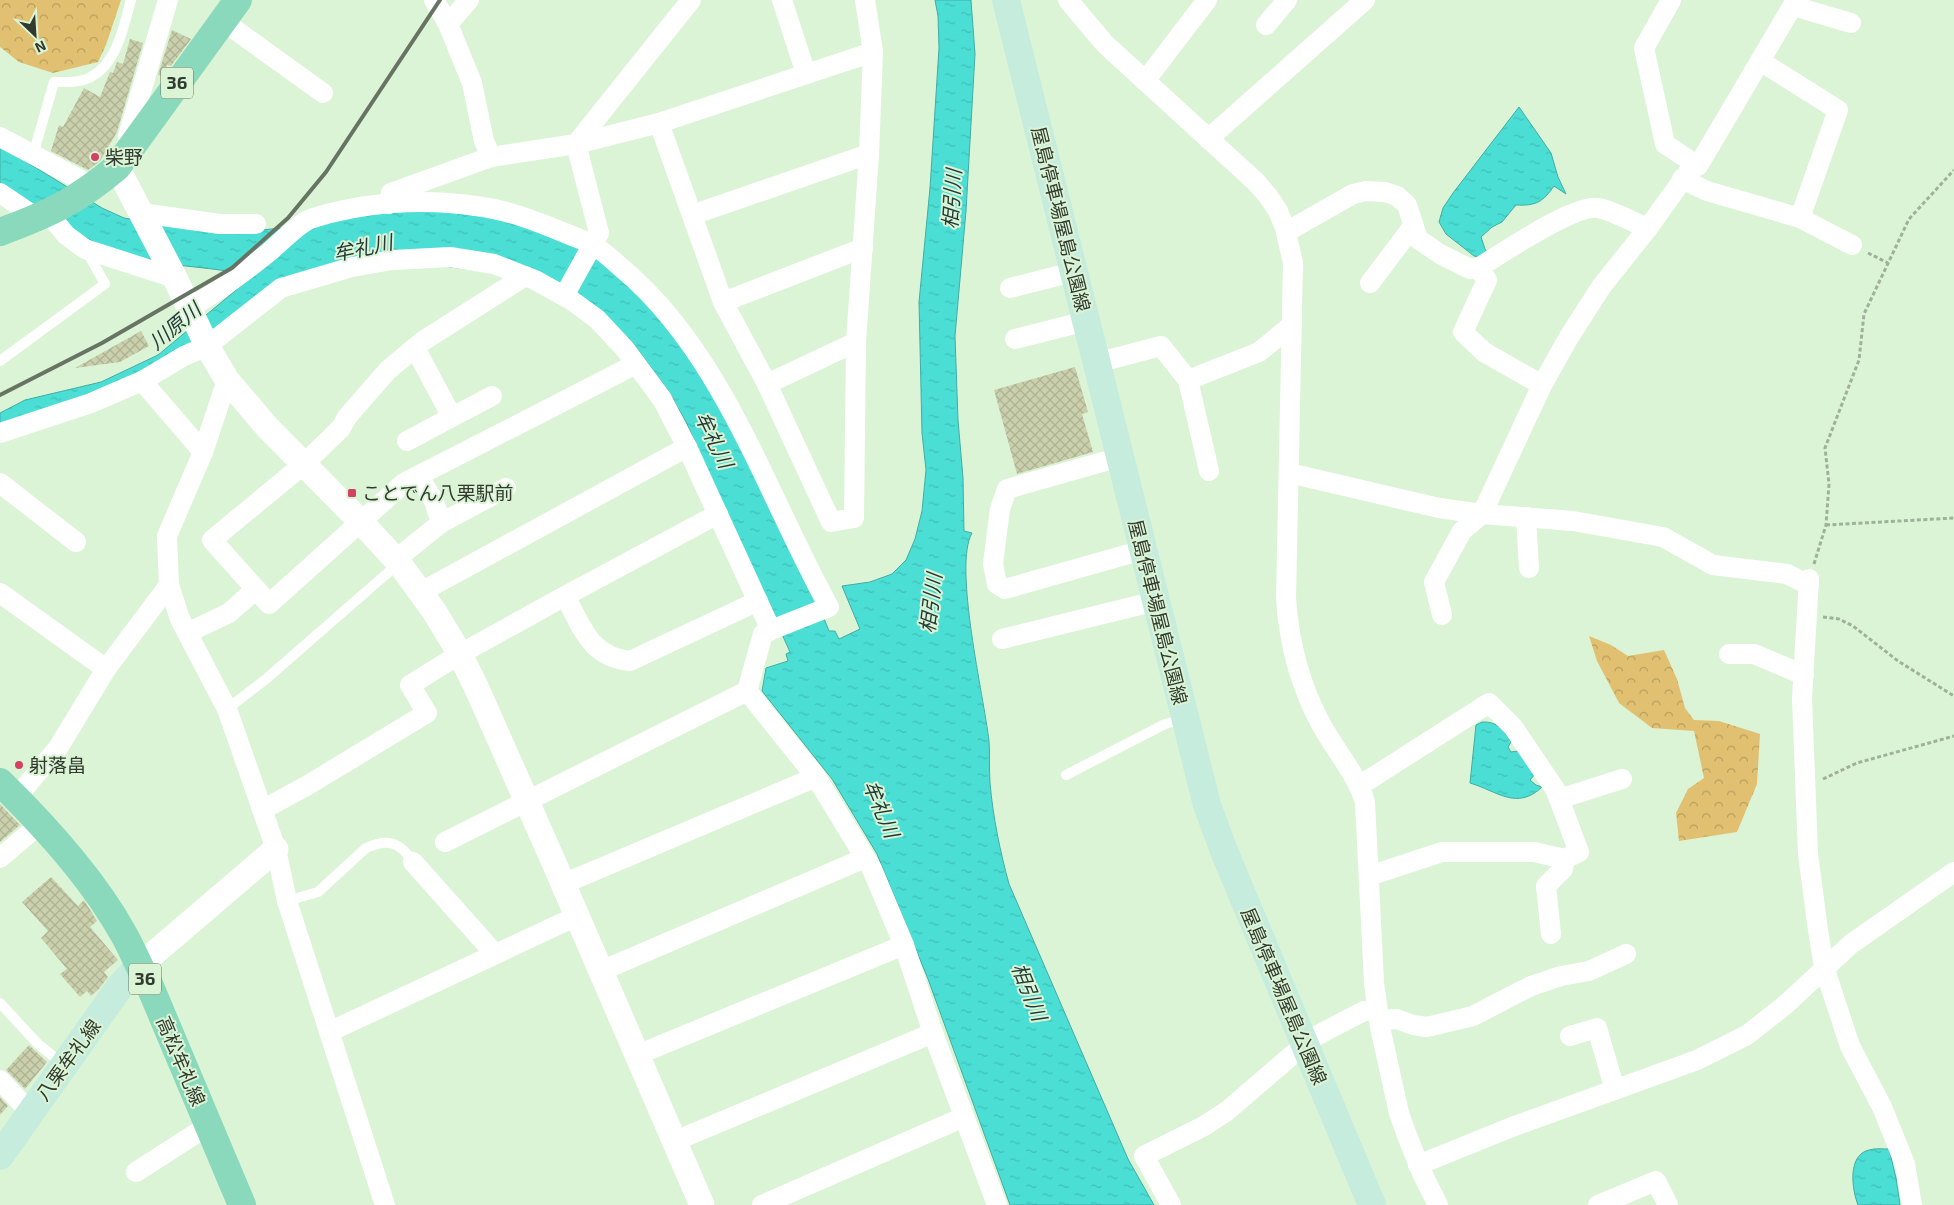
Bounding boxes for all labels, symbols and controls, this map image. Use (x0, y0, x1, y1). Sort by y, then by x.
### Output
north arrow (10, 10, 60, 60)
text: N (33, 37, 49, 57)
road number: 36 (161, 68, 193, 99)
street label: 屋島停車場屋島公園線 (1027, 124, 1096, 314)
place label: 柴野 (105, 145, 143, 168)
marker: 柴野 (89, 151, 101, 163)
water label: 相引川 (937, 166, 965, 230)
water label: 牟礼川 (331, 229, 397, 265)
water label: 川原川 (144, 295, 207, 354)
water label: 牟礼川 (691, 407, 740, 474)
place label: ことでん八栗駅前 (362, 481, 513, 504)
marker: ことでん八栗駅前 (346, 487, 358, 499)
street label: 屋島停車場屋島公園線 (1124, 517, 1193, 707)
water label: 相引川 (914, 570, 946, 634)
place label: 射落畠 (29, 753, 86, 776)
marker: 射落畠 (13, 759, 25, 771)
water label: 牟礼川 (859, 776, 905, 843)
street label: 屋島停車場屋島公園線 (1237, 904, 1332, 1088)
water label: 相引川 (1008, 959, 1053, 1026)
road number: 36 (129, 964, 161, 994)
street label: 高松牟礼線 (152, 1013, 211, 1109)
street label: 八栗牟礼線 (30, 1015, 105, 1105)

